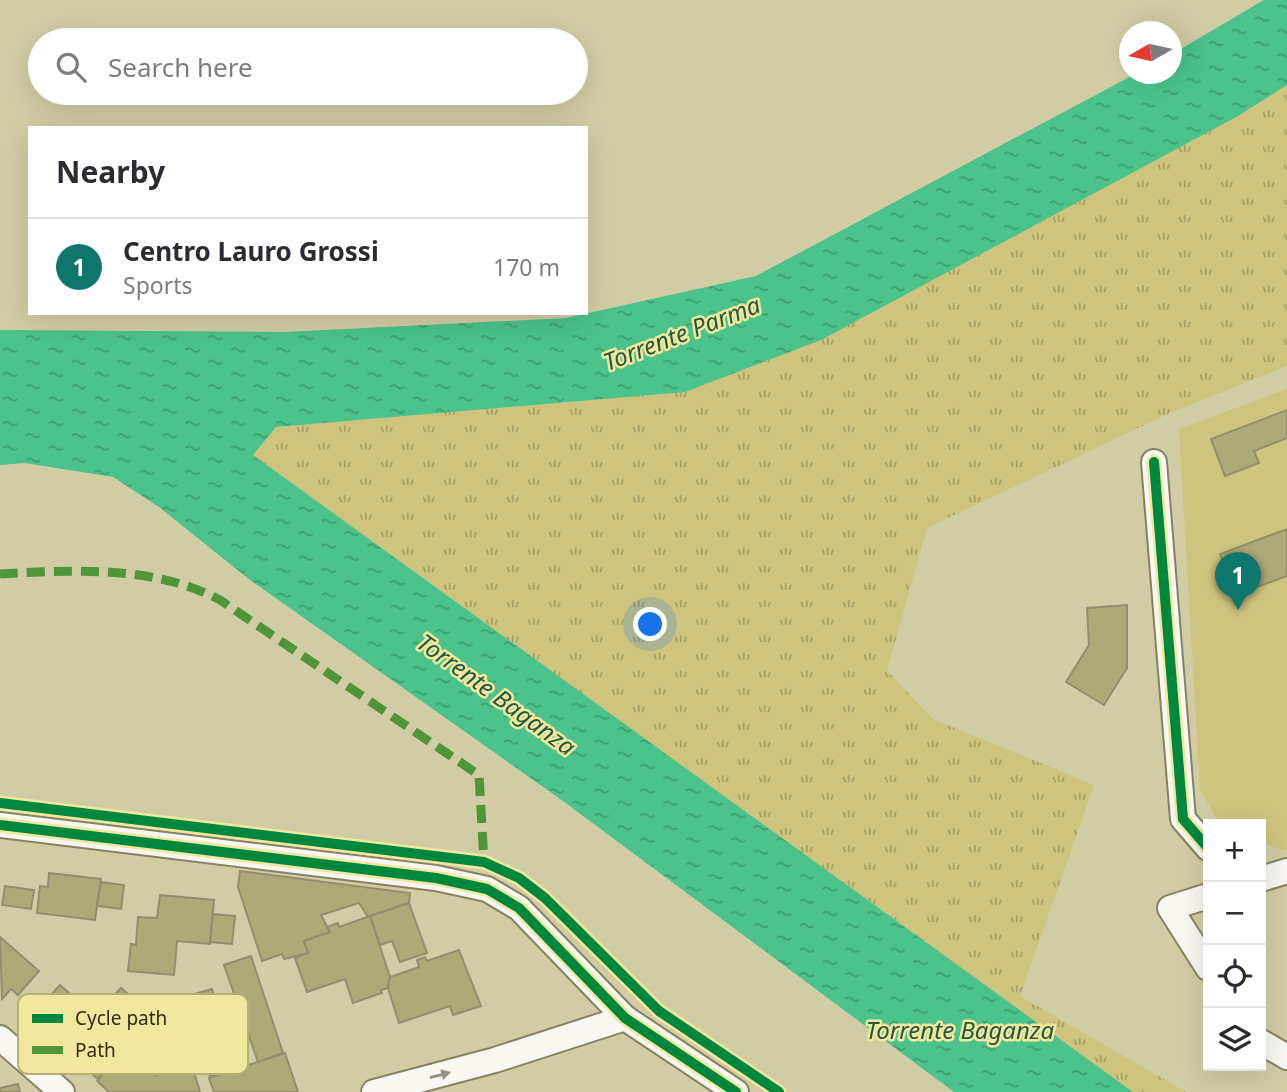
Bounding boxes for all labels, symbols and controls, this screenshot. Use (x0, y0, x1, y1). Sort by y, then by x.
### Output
north arrow (1119, 21, 1182, 84)
search box (28, 28, 588, 105)
icon: search (52, 48, 90, 86)
text: Search here (108, 49, 253, 85)
text: Nearby (56, 151, 165, 192)
text: Centro Lauro Grossi (123, 233, 379, 269)
text: 1 (72, 251, 86, 283)
text: 170 m (493, 251, 560, 283)
text: Sports (123, 269, 193, 301)
water label: Torrente Parma (598, 287, 765, 378)
pin: 1 (1215, 552, 1261, 610)
your location (633, 607, 667, 641)
water label: Torrente Baganza (411, 625, 583, 763)
map controls (1203, 819, 1266, 1071)
button: + (1203, 819, 1266, 882)
button: − (1203, 882, 1266, 945)
button: locate (1203, 945, 1266, 1008)
legend (18, 994, 248, 1074)
text: Cycle path (75, 1005, 167, 1031)
button: layers (1203, 1008, 1266, 1071)
water label: Torrente Baganza (866, 1013, 1055, 1046)
text: Path (75, 1037, 116, 1063)
one-way arrow (429, 1069, 451, 1080)

